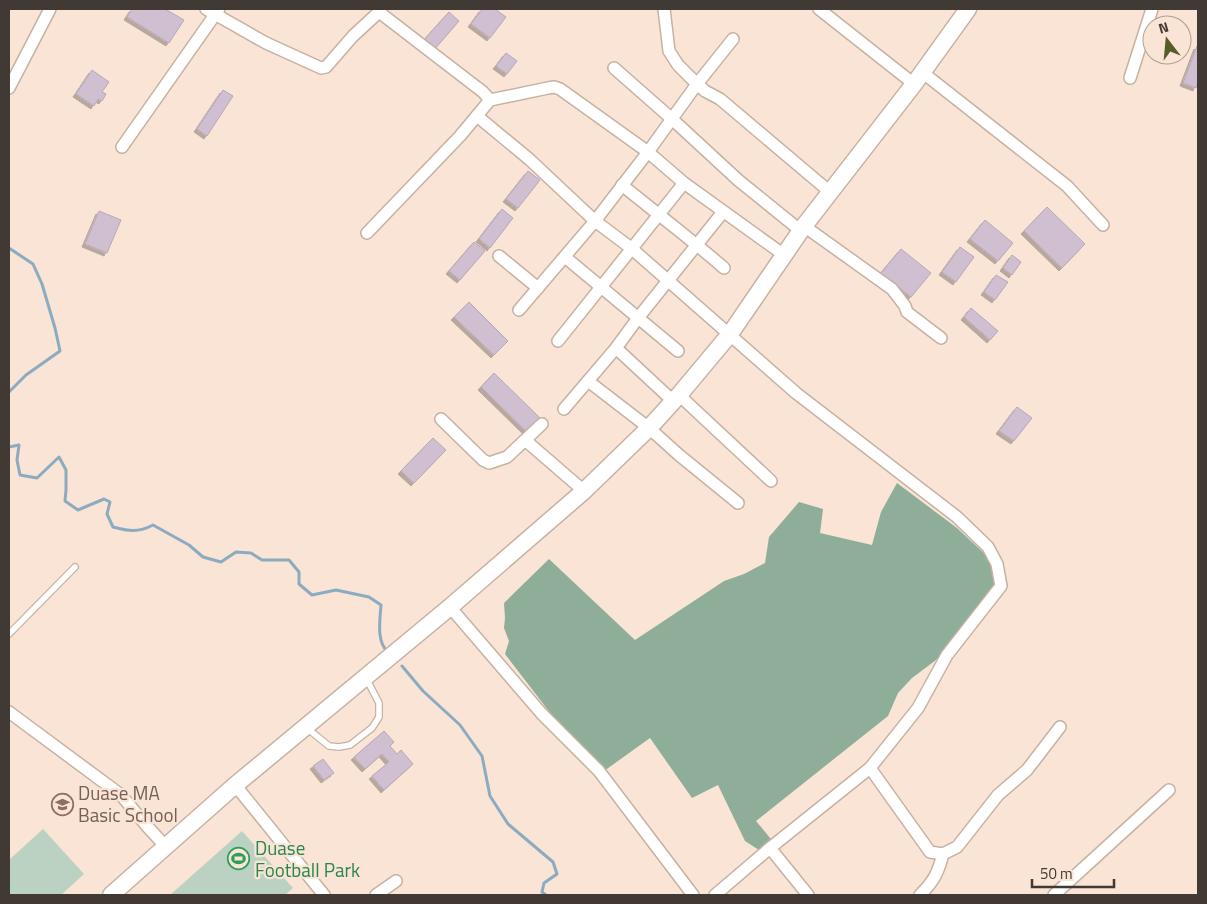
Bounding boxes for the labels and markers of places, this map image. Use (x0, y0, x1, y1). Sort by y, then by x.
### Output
place label: Duase MA Basic School (78, 778, 178, 829)
school or university icon: Duase MA Basic School (50, 792, 74, 816)
place label: Duase Football Park (255, 833, 360, 884)
sports icon: Duase Football Park (227, 847, 251, 871)

